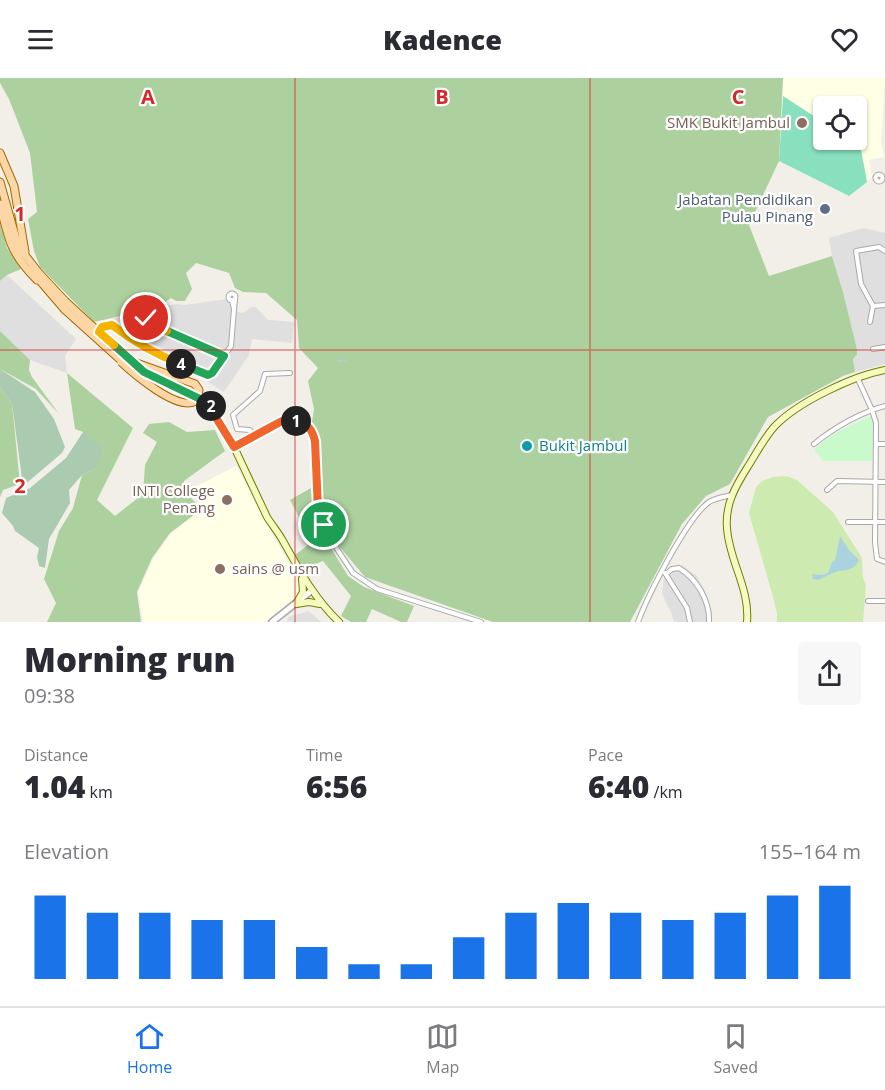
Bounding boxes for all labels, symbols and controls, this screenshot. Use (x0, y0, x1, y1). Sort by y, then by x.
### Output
text: Kadence (383, 21, 502, 58)
icon: menu (24, 23, 57, 56)
icon: heart (828, 23, 861, 56)
text: A (141, 83, 155, 110)
text: B (435, 83, 449, 110)
text: C (732, 83, 745, 110)
map controls (813, 96, 867, 150)
button: locate (813, 96, 867, 150)
place label: SMK Bukit Jambul (667, 112, 790, 132)
marker: SMK Bukit Jambul (795, 116, 809, 130)
place label: Jabatan Pendidikan Pulau Pinang (676, 189, 813, 226)
text: 1 (14, 200, 26, 227)
marker: Jabatan Pendidikan Pulau Pinang (818, 202, 832, 216)
pin (120, 292, 171, 343)
icon: check (129, 301, 162, 334)
pin: 4 (166, 349, 196, 379)
text: 4 (176, 353, 186, 375)
pin: 2 (196, 391, 226, 421)
text: 2 (206, 395, 216, 417)
pin: 1 (281, 406, 311, 436)
text: 1 (291, 410, 301, 432)
place label: Bukit Jambul (539, 435, 627, 455)
marker: Bukit Jambul (520, 439, 534, 453)
text: 2 (14, 472, 26, 499)
place label: INTI College Penang (132, 480, 215, 517)
marker: INTI College Penang (220, 493, 234, 507)
pin (298, 499, 349, 550)
icon: arrive (307, 508, 340, 541)
place label: sains @ usm (232, 558, 319, 578)
marker: sains @ usm (213, 562, 227, 576)
text: Morning run (24, 637, 236, 682)
button: share (798, 642, 861, 705)
text: 09:38 (24, 682, 75, 709)
text: Distance (24, 744, 88, 766)
text: Time (306, 744, 343, 766)
text: Pace (588, 744, 623, 766)
text: 1.04 (24, 766, 85, 807)
text: 6:56 (306, 766, 367, 807)
text: 6:40 (588, 766, 649, 807)
text: km (85, 781, 113, 803)
text: /km (649, 781, 683, 803)
text: Elevation (24, 838, 109, 865)
text: 155–164 m (759, 838, 861, 865)
tab: Home (127, 1020, 172, 1078)
tab: Map (426, 1020, 459, 1078)
tab: Saved (713, 1020, 758, 1078)

